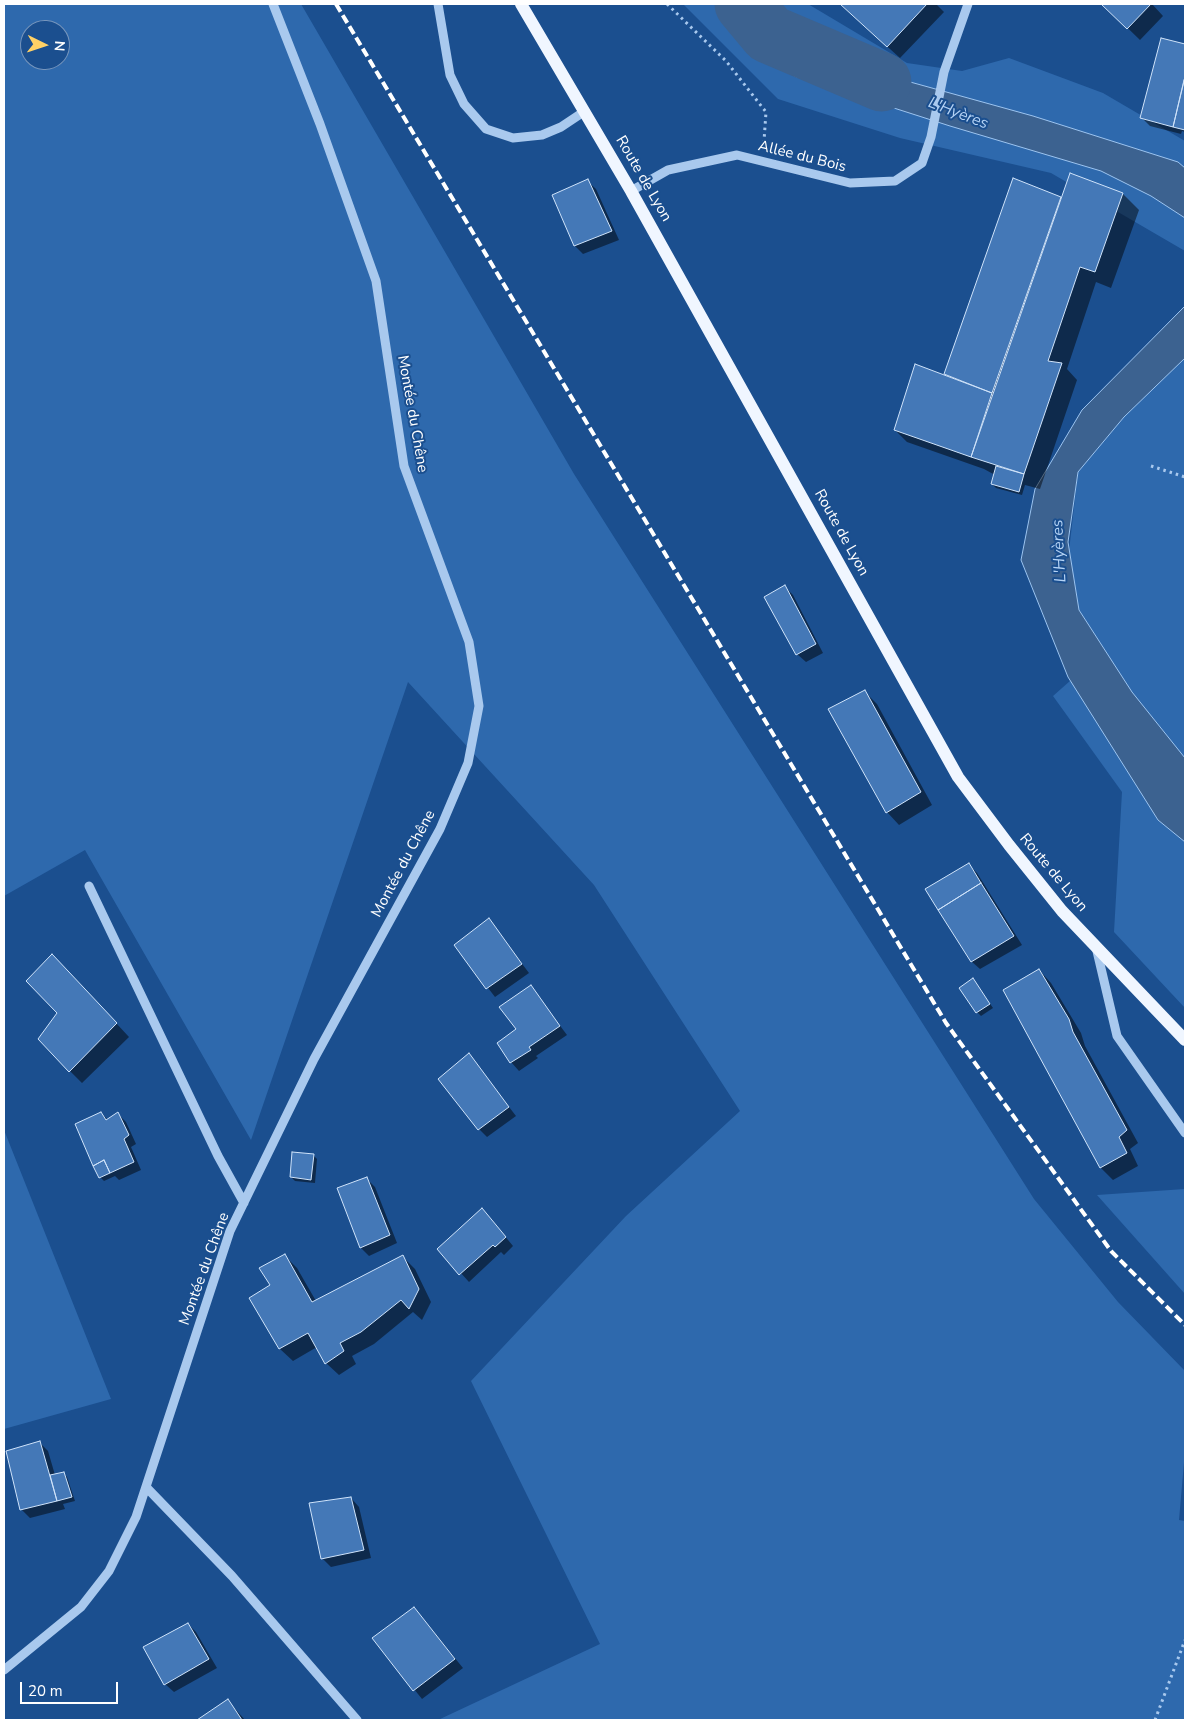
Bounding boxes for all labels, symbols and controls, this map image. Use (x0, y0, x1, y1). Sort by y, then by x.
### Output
north arrow (20, 20, 70, 70)
text: N (50, 40, 69, 52)
water label: L'Hyères (925, 94, 991, 134)
street label: Route de Lyon (611, 133, 675, 225)
street label: Allée du Bois (756, 137, 848, 177)
street label: Montée du Chêne (393, 354, 431, 474)
street label: Route de Lyon (810, 487, 872, 579)
water label: L'Hyères (1049, 519, 1071, 583)
street label: Montée du Chêne (368, 807, 440, 921)
street label: Route de Lyon (1015, 830, 1091, 916)
street label: Montée du Chêne (176, 1210, 234, 1328)
scale bar (22, 1672, 120, 1704)
text: 20 m (28, 1681, 63, 1701)

